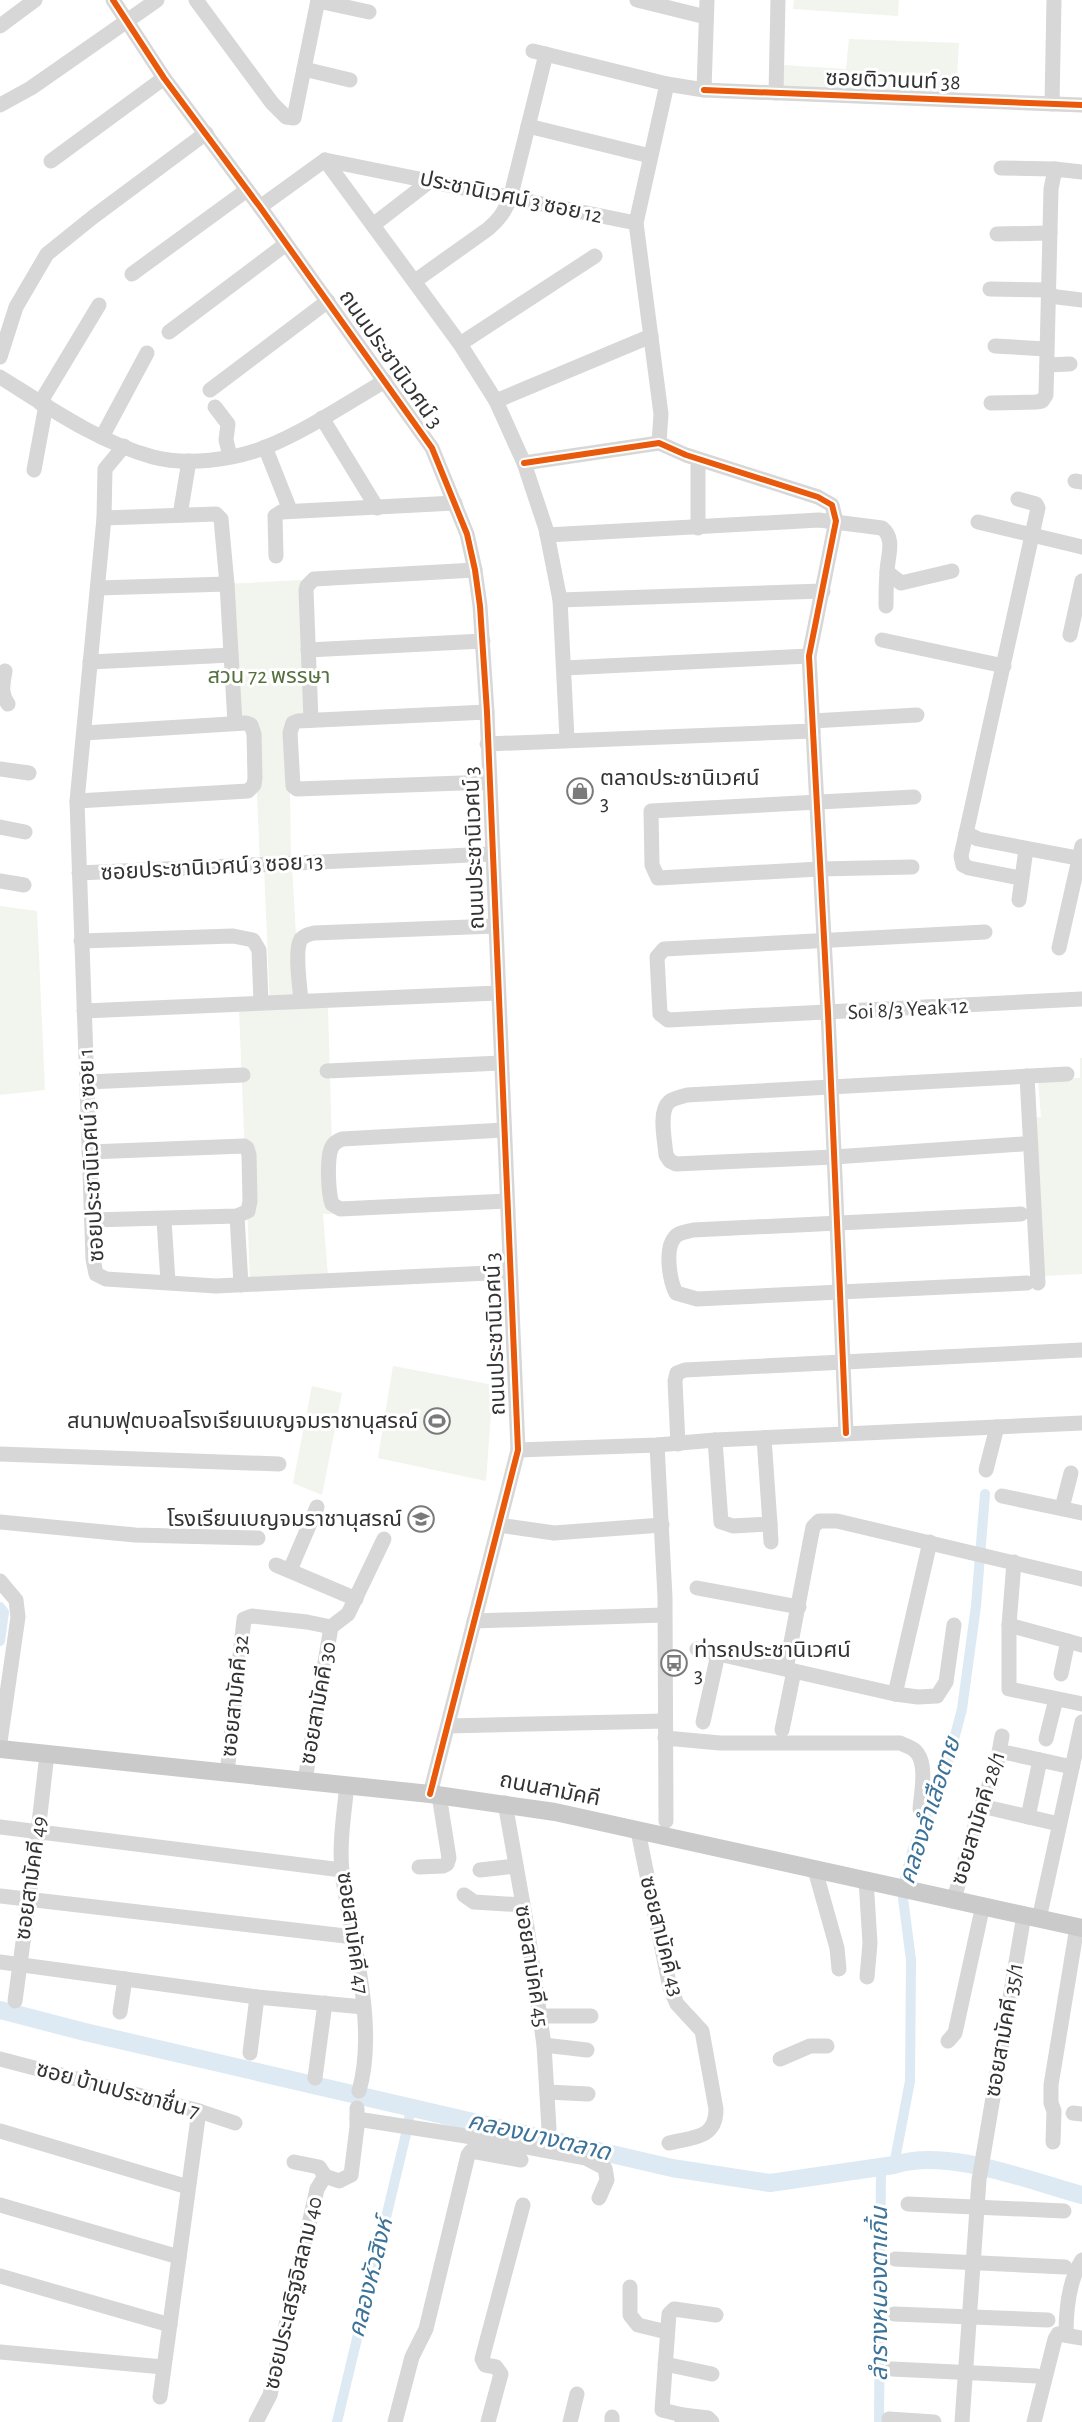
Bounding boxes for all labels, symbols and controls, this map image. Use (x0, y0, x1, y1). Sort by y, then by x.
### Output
street label: ซอยติวานนท์ 38 (825, 67, 961, 93)
street label: ประชานิเวศน์ 3 ซอย 12 (418, 167, 604, 227)
street label: ถนนประชานิเวศน์ 3 (335, 286, 447, 432)
park label: สวน 72 พรรษา (207, 665, 331, 687)
street label: ถนนประชานิเวศน์ 3 (460, 766, 488, 930)
place label: ตลาดประชานิเวศน์ 3 (600, 767, 759, 814)
shop icon: ตลาดประชานิเวศน์ 3 (565, 776, 595, 806)
street label: ซอยประชานิเวศน์ 3 ซอย 13 (100, 850, 324, 884)
street label: Soi 8/3 Yeak 12 (847, 995, 969, 1023)
street label: ซอยประชานิเวศน์ 3 ซอย 1 (74, 1048, 108, 1262)
street label: ถนนประชานิเวศน์ 3 (481, 1252, 509, 1416)
sports icon: สนามฟุตบอลโรงเรียนเบญจมราชานุสรณ์ (422, 1406, 452, 1436)
place label: สนามฟุตบอลโรงเรียนเบญจมราชานุสรณ์ (67, 1410, 418, 1434)
school or university icon: โรงเรียนเบญจมราชานุสรณ์ (406, 1504, 436, 1534)
place label: โรงเรียนเบญจมราชานุสรณ์ (167, 1508, 402, 1532)
street label: ซอยสามัคคี 32 (218, 1634, 252, 1758)
place label: ท่ารถประชานิเวศน์ 3 (694, 1638, 851, 1686)
street label: ซอยสามัคคี 30 (296, 1640, 340, 1766)
bus stop icon: ท่ารถประชานิเวศน์ 3 (659, 1648, 689, 1678)
water label: คลองลำเสือตาย (895, 1733, 965, 1887)
street label: ซอยสามัคคี 28/1 (947, 1749, 1009, 1887)
street label: ถนนสามัคคี (498, 1768, 602, 1810)
street label: ซอยสามัคคี 49 (11, 1815, 51, 1941)
street label: ซอยสามัคคี 47 (334, 1870, 372, 1996)
street label: ซอยสามัคคี 43 (636, 1874, 688, 1998)
street label: ซอยสามัคคี 45 (511, 1903, 553, 2029)
street label: ซอยสามัคคี 35/1 (981, 1961, 1027, 2099)
street label: ซอย บ้านประชาชื่น 7 (34, 2053, 203, 2122)
water label: คลองบางตลาด (465, 2109, 614, 2165)
street label: ซอยประเสริฐอิสลาม 40 (260, 2195, 326, 2391)
water label: ลำรางหนองตาเกิ้น (863, 2205, 892, 2381)
water label: คลองหัวสิงห์ (345, 2212, 398, 2340)

